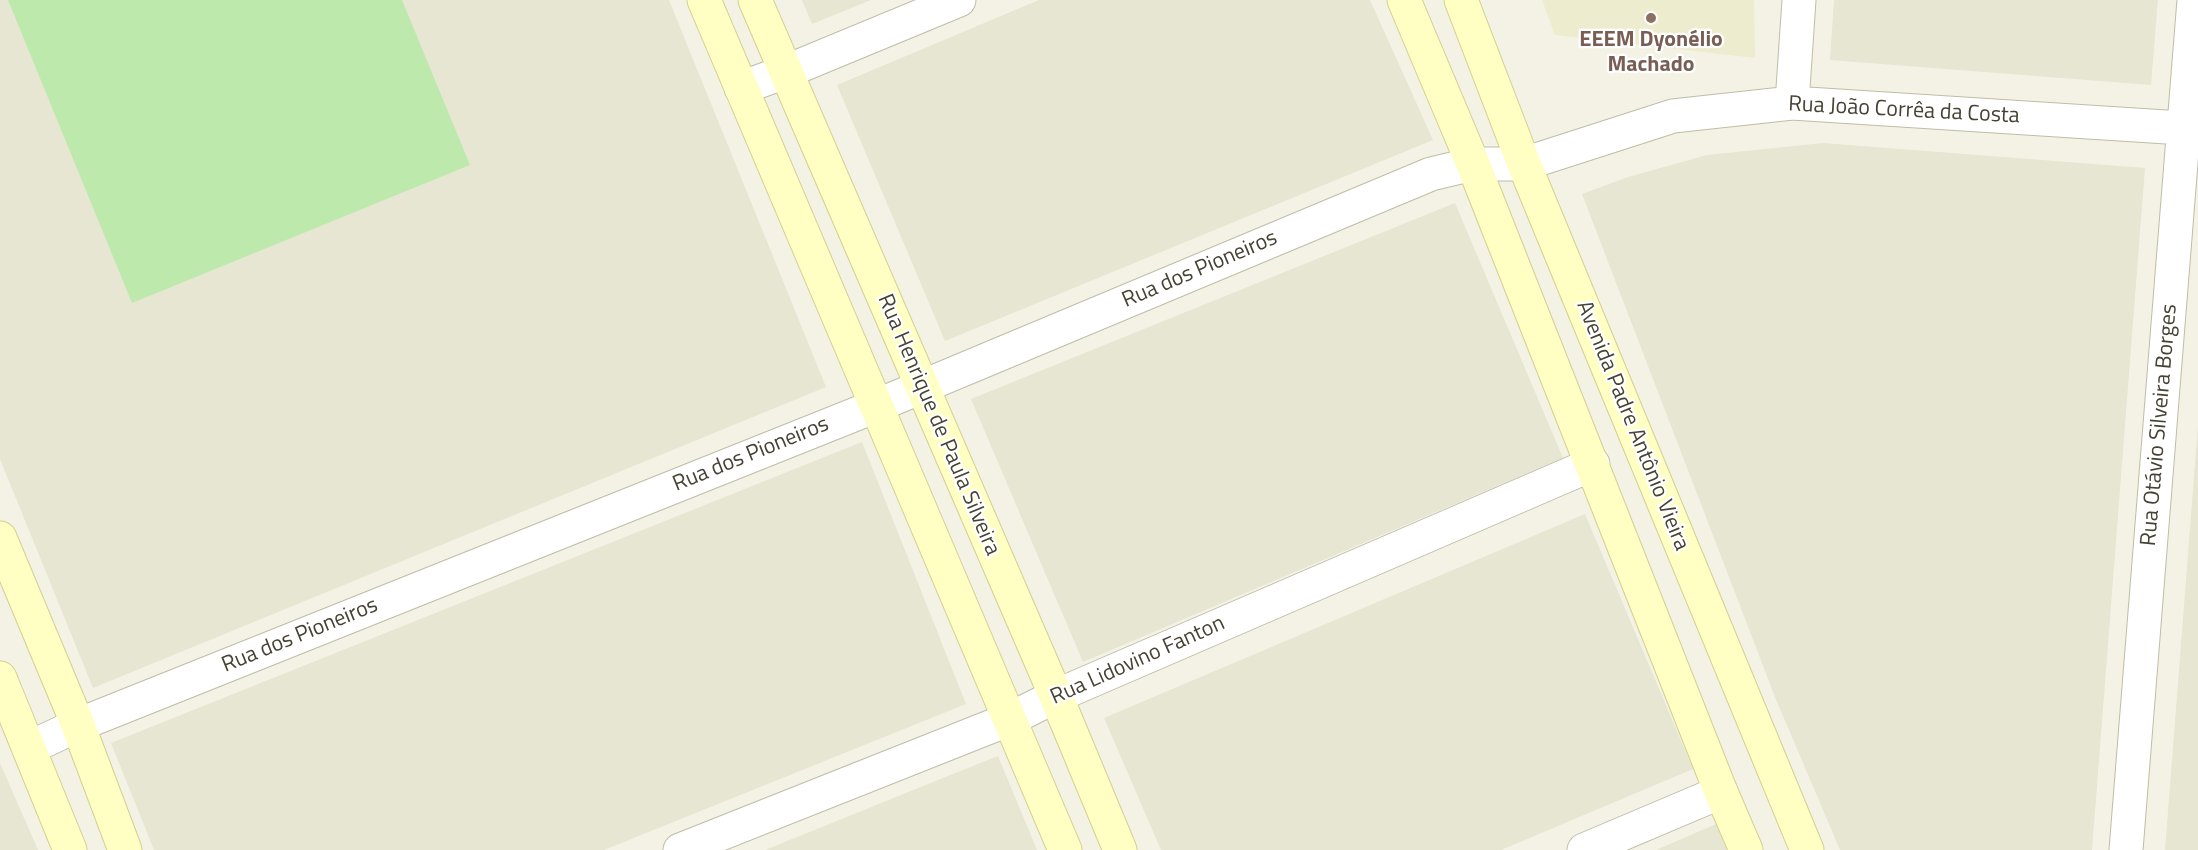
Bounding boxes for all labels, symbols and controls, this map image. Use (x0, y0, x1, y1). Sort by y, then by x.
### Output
marker: EEEM Dyonélio Machado (1644, 11, 1658, 25)
place label: EEEM Dyonélio Machado (1579, 28, 1723, 80)
street label: Rua João Corrêa da Costa (1788, 92, 2020, 130)
street label: Rua dos Pioneiros (1119, 225, 1281, 315)
street label: Rua Henrique de Paula Silveira (871, 290, 1005, 560)
street label: Avenida Padre Antônio Vieira (1570, 297, 1694, 555)
street label: Rua Otávio Silveira Borges (2136, 303, 2184, 547)
street label: Rua dos Pioneiros (669, 412, 833, 498)
street label: Rua dos Pioneiros (218, 593, 382, 679)
street label: Rua Lidovino Fanton (1047, 611, 1229, 711)

